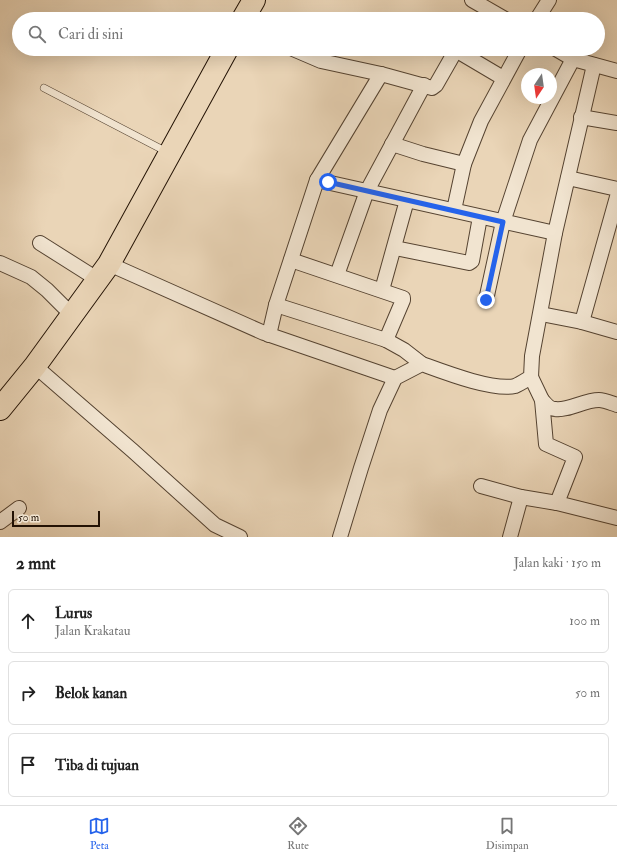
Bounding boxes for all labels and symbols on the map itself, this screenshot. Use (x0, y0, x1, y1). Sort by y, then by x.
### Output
north arrow (521, 68, 557, 104)
route start (319, 173, 337, 191)
route end (477, 291, 495, 309)
scale bar (12, 509, 100, 528)

